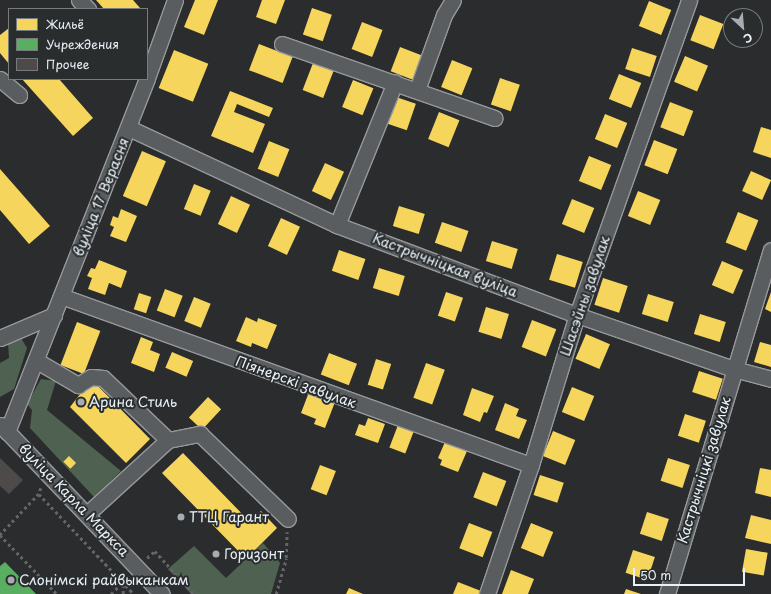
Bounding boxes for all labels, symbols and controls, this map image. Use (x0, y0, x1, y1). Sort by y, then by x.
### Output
legend (8, 8, 148, 80)
north arrow (723, 8, 763, 48)
text: Жильё (46, 15, 84, 33)
text: С (741, 29, 755, 48)
text: Учреждения (46, 35, 119, 53)
text: Прочее (46, 55, 89, 73)
street label: вуліца 17 Верасня (69, 135, 133, 259)
street label: Кастрычніцкая вуліца (370, 229, 520, 301)
street label: Шасэйны завулак (556, 233, 614, 359)
street label: Піянерскі завулак (233, 352, 359, 412)
place label: Арина Стиль (89, 394, 178, 410)
street label: Кастрычніцкі завулак (674, 394, 734, 546)
marker: Арина Стиль (76, 397, 86, 407)
street label: вуліца Карла Маркса (16, 440, 132, 560)
place label: ТТЦ Гарант (189, 509, 271, 525)
marker: ТТЦ Гарант (176, 512, 186, 522)
place label: Горизонт (224, 546, 284, 562)
marker: Горизонт (211, 549, 221, 559)
scale bar (635, 560, 747, 586)
text: 50 m (640, 566, 671, 584)
place label: Слонімскі райвыканкам (19, 572, 190, 588)
marker: Слонімскі райвыканкам (6, 575, 16, 585)

